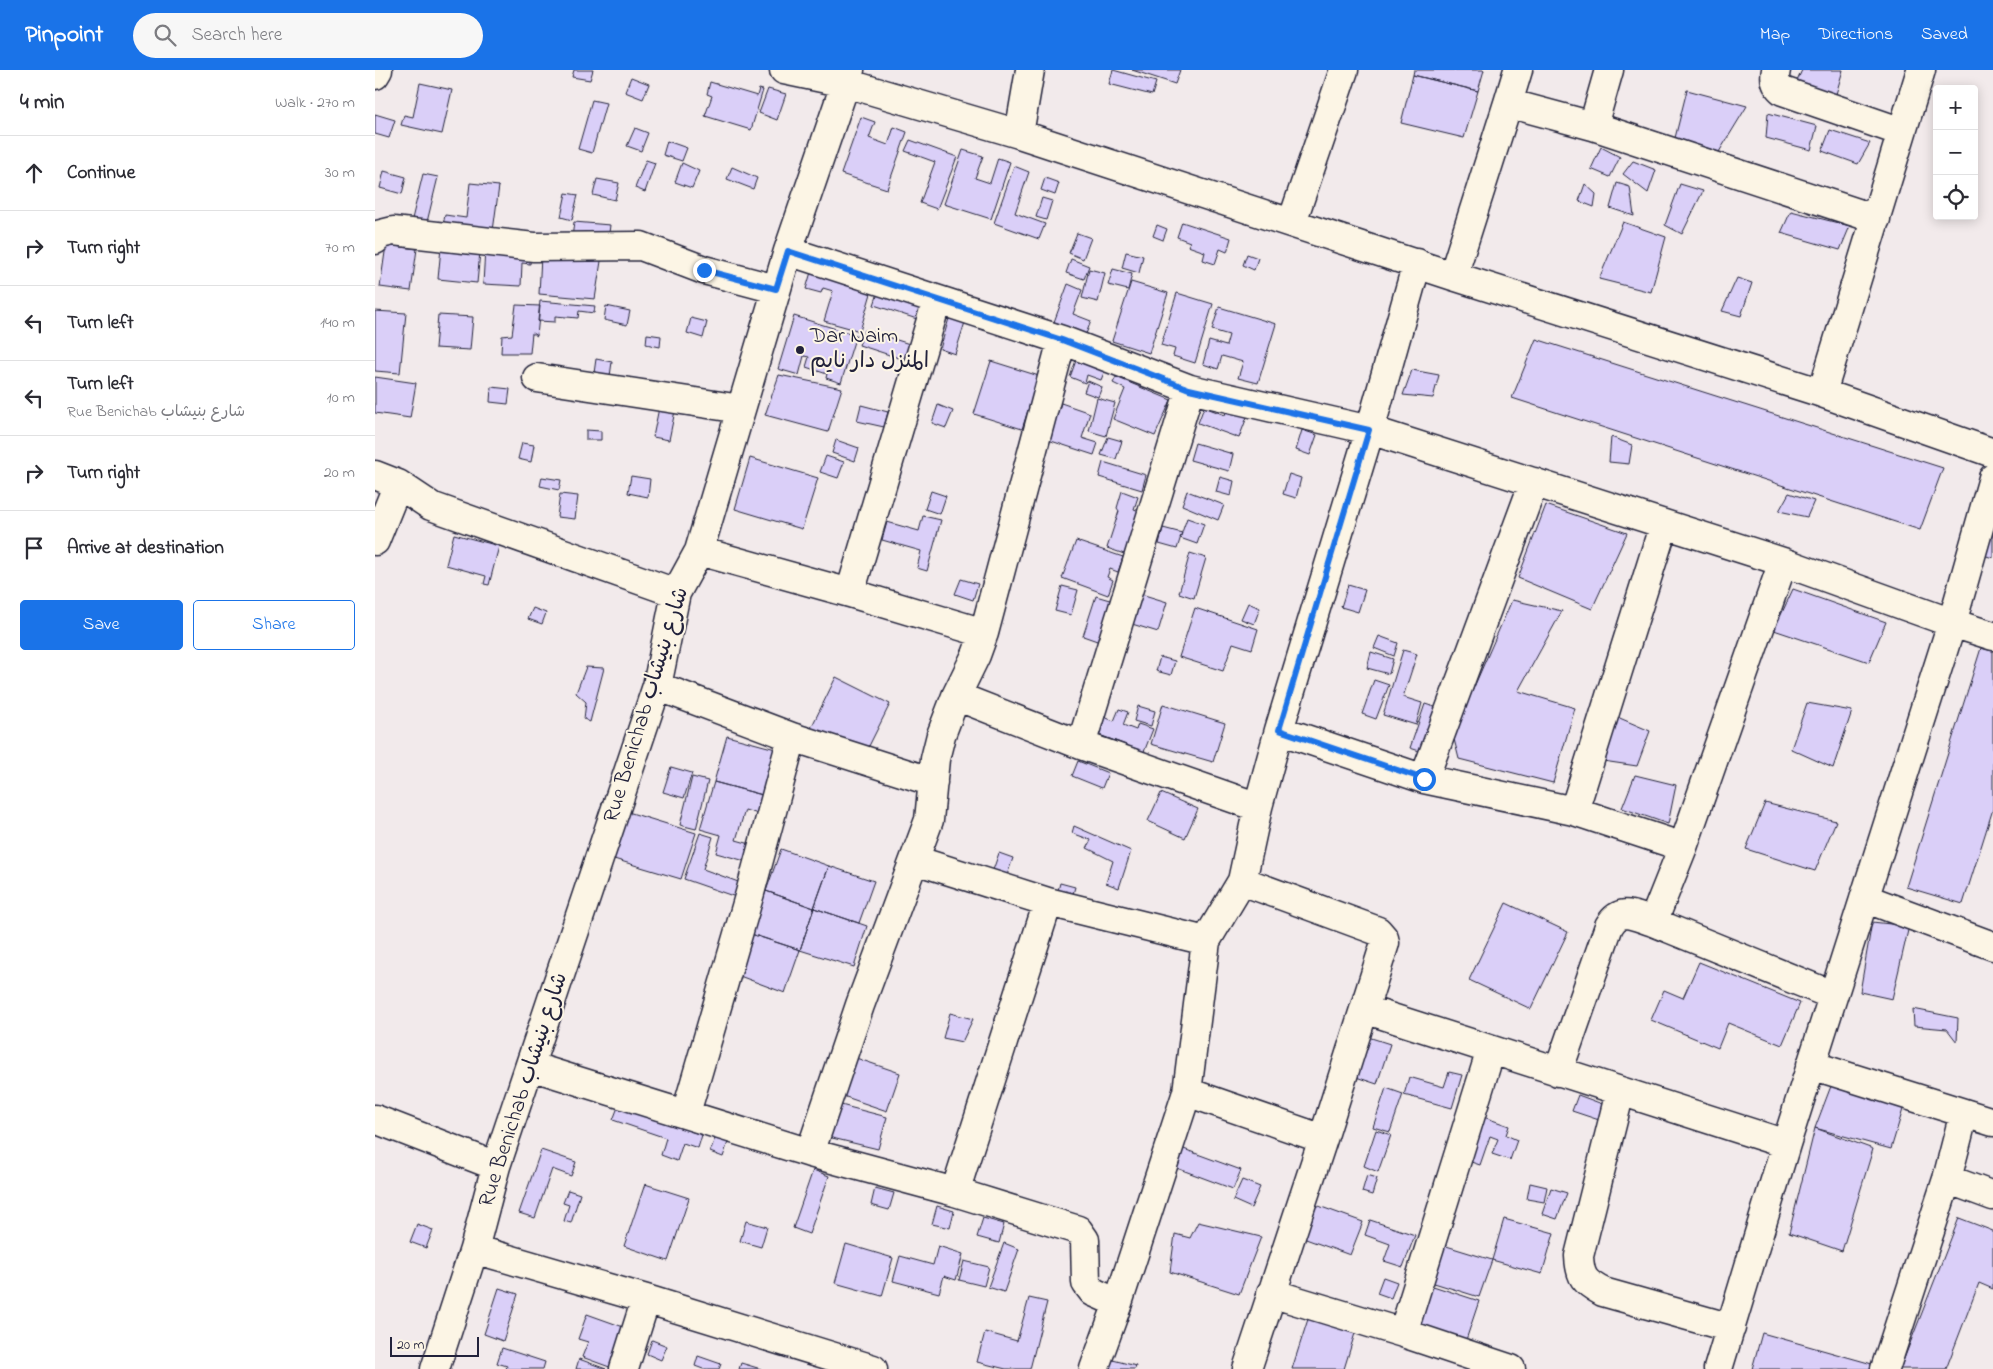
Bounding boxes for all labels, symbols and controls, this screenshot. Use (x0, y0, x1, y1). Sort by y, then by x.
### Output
search box (133, 13, 483, 58)
text: Pinpoint (25, 18, 103, 53)
icon: search (151, 21, 179, 49)
text: Search here (191, 22, 282, 49)
text: Map (1760, 22, 1790, 48)
text: Directions (1818, 22, 1893, 48)
text: Saved (1921, 22, 1968, 48)
map controls (1933, 85, 1978, 220)
button: + (1933, 85, 1978, 130)
text: 4 min (20, 88, 64, 118)
text: Walk · 270 m (275, 91, 355, 115)
button: − (1933, 130, 1978, 175)
icon: ahead (20, 159, 48, 187)
text: Continue (67, 160, 135, 187)
text: 30 m (325, 161, 355, 185)
button: locate (1933, 175, 1978, 220)
icon: right (20, 234, 48, 262)
text: Turn right (67, 235, 140, 262)
text: 70 m (325, 236, 355, 260)
route end (693, 259, 716, 282)
icon: left (20, 309, 48, 337)
text: Turn left (67, 310, 134, 337)
text: 140 m (320, 311, 355, 335)
place label: Dar Naim المنزل دار نايم (809, 321, 929, 378)
marker: Dar Naim المنزل دار نايم (794, 344, 806, 356)
text: Turn left (67, 371, 134, 398)
icon: left (20, 384, 48, 412)
text: 10 m (327, 386, 355, 410)
text: Rue Benichab شارع بنيشاب (67, 400, 245, 424)
icon: right (20, 459, 48, 487)
text: Turn right (67, 460, 140, 487)
text: 20 m (324, 461, 355, 485)
icon: arrive (20, 534, 48, 562)
text: Arrive at destination (67, 535, 224, 562)
street label: Rue Benichab شارع بنيشاب (596, 583, 698, 827)
button: Save (20, 600, 183, 650)
button: Share (193, 600, 355, 650)
route start (1413, 768, 1436, 791)
street label: Rue Benichab شارع بنيشاب (471, 969, 577, 1211)
scale bar (390, 1334, 479, 1357)
text: 20 m (397, 1335, 424, 1356)

